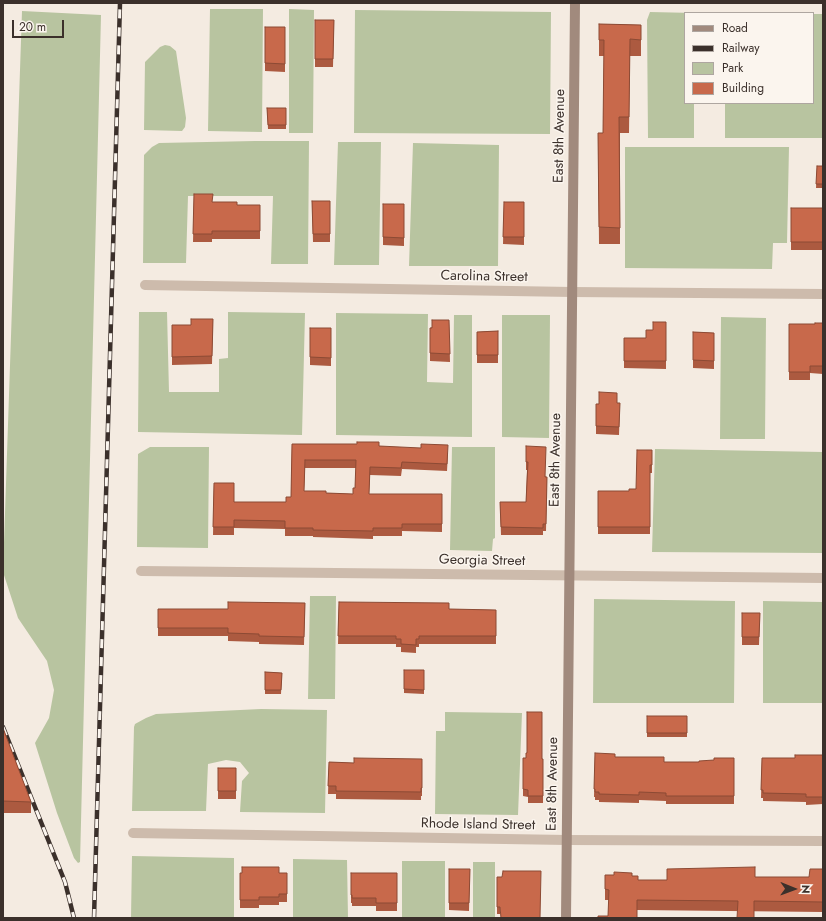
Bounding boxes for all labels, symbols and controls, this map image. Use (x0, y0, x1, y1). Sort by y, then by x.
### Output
scale bar (14, 12, 66, 38)
legend (684, 12, 814, 104)
text: 20 m (19, 18, 46, 36)
text: Road (722, 19, 748, 37)
text: Railway (722, 39, 760, 57)
text: Park (722, 59, 743, 77)
text: Building (722, 79, 764, 97)
street label: East 8th Avenue (551, 89, 569, 183)
street label: Carolina Street (440, 268, 528, 286)
street label: East 8th Avenue (547, 413, 565, 507)
street label: Georgia Street (439, 552, 525, 570)
street label: East 8th Avenue (544, 737, 562, 831)
street label: Rhode Island Street (421, 816, 535, 834)
north arrow (774, 869, 814, 909)
text: N (798, 885, 814, 894)

